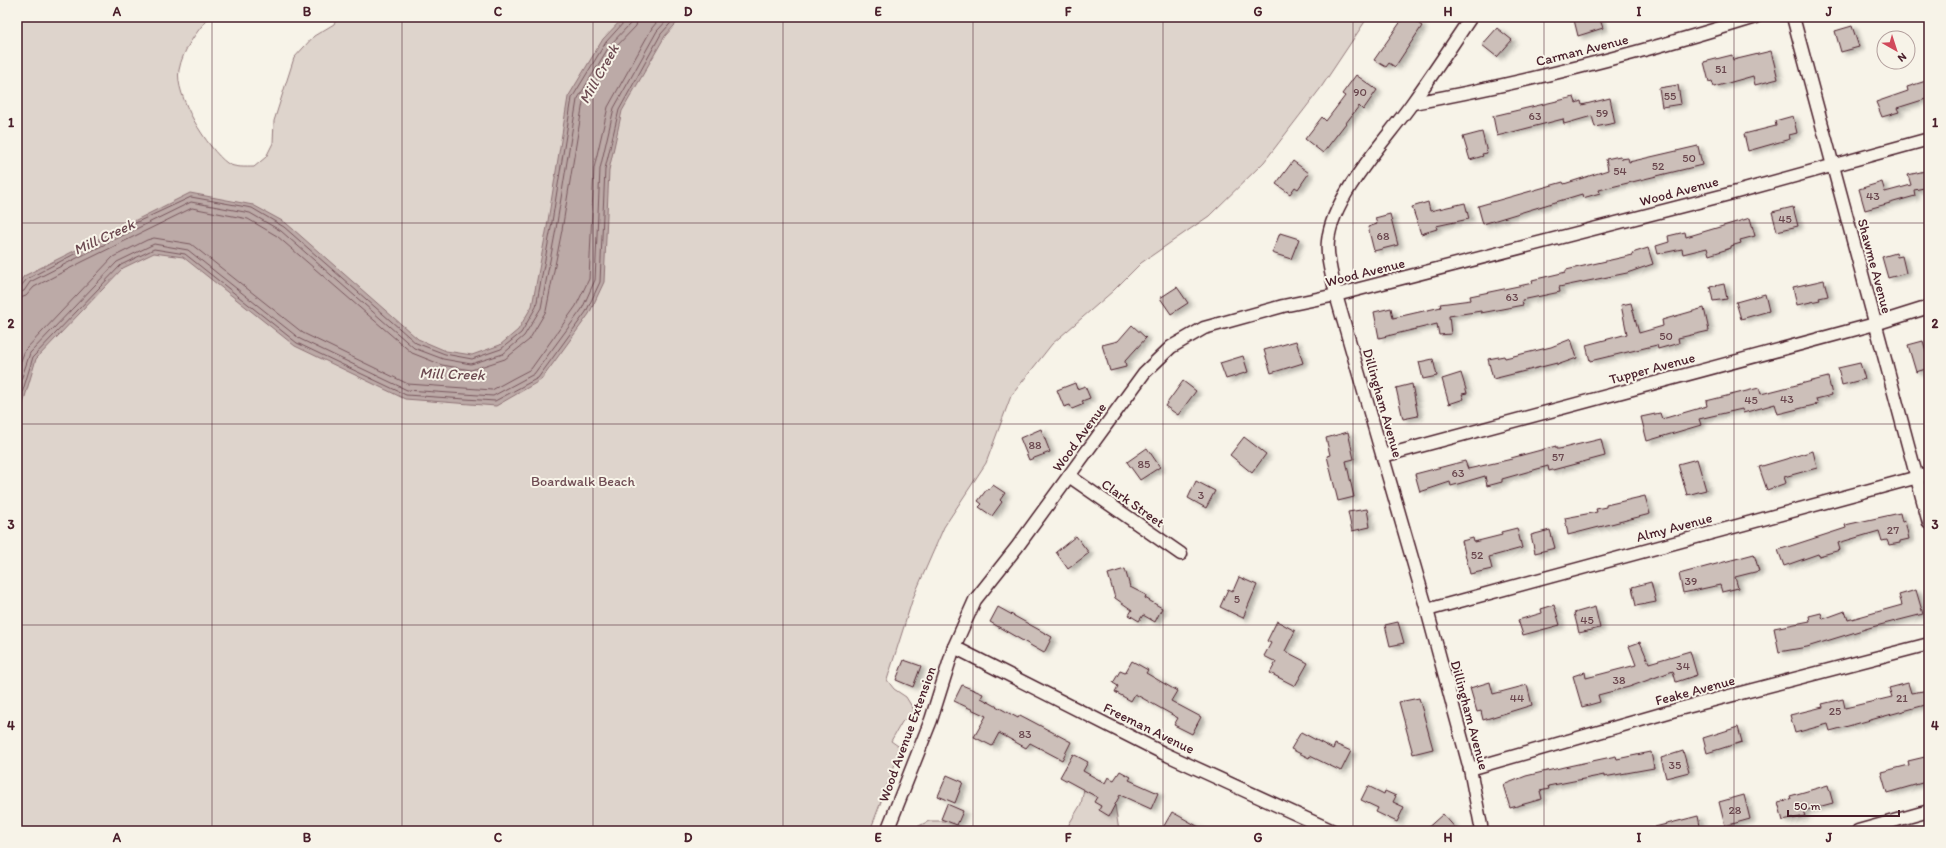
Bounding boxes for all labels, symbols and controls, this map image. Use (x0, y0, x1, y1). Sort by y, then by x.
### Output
text: A (112, 4, 122, 19)
text: B (303, 4, 312, 19)
text: C (494, 4, 503, 19)
text: D (684, 4, 693, 19)
text: E (874, 4, 882, 19)
text: F (1065, 4, 1072, 19)
text: G (1254, 4, 1263, 19)
text: H (1444, 4, 1453, 19)
text: I (1637, 4, 1642, 19)
text: J (1825, 4, 1833, 19)
north arrow (1876, 30, 1916, 70)
street label: Carman Avenue (1534, 31, 1631, 70)
water label: Mill Creek (575, 40, 623, 107)
text: N (1895, 50, 1909, 65)
house number: 51 (1715, 62, 1727, 76)
house number: 90 (1353, 85, 1367, 99)
house number: 55 (1664, 89, 1676, 103)
house number: 59 (1596, 106, 1608, 120)
house number: 63 (1529, 109, 1542, 123)
text: 1 (8, 115, 14, 130)
text: 1 (1932, 115, 1938, 130)
house number: 50 (1682, 151, 1696, 165)
house number: 52 (1652, 159, 1665, 173)
house number: 54 (1613, 164, 1627, 178)
street label: Wood Avenue (1638, 173, 1721, 210)
house number: 43 (1866, 189, 1880, 203)
house number: 45 (1778, 212, 1792, 226)
water label: Mill Creek (71, 215, 138, 259)
street label: Shawme Avenue (1854, 217, 1895, 316)
house number: 68 (1377, 229, 1390, 243)
street label: Wood Avenue (1324, 254, 1407, 291)
house number: 63 (1506, 290, 1519, 304)
text: 2 (8, 316, 15, 331)
text: 2 (1932, 316, 1939, 331)
house number: 50 (1659, 329, 1673, 343)
street label: Dillingham Avenue (1359, 347, 1406, 460)
street label: Tupper Avenue (1607, 349, 1697, 388)
water label: Mill Creek (419, 364, 486, 384)
house number: 43 (1780, 392, 1794, 406)
house number: 45 (1744, 393, 1758, 407)
street label: Wood Avenue (1049, 399, 1110, 475)
house number: 88 (1028, 438, 1042, 452)
house number: 57 (1552, 450, 1564, 464)
house number: 85 (1138, 457, 1150, 471)
house number: 63 (1452, 466, 1465, 480)
park label: Boardwalk Beach (531, 473, 635, 490)
street label: Clark Street (1098, 476, 1167, 531)
house number: 3 (1198, 488, 1205, 502)
street label: Almy Avenue (1634, 509, 1714, 546)
text: 3 (7, 517, 15, 532)
text: 3 (1931, 517, 1939, 532)
house number: 27 (1887, 523, 1899, 537)
house number: 52 (1471, 548, 1484, 562)
house number: 39 (1685, 574, 1697, 588)
house number: 5 (1234, 592, 1240, 606)
house number: 45 (1580, 613, 1594, 627)
street label: Dillingham Avenue (1447, 659, 1492, 772)
house number: 34 (1676, 659, 1690, 673)
street label: Wood Avenue Extension (875, 664, 940, 804)
street label: Feake Avenue (1653, 672, 1737, 709)
house number: 38 (1612, 673, 1626, 687)
house number: 44 (1510, 691, 1524, 705)
house number: 21 (1896, 691, 1908, 705)
street label: Freeman Avenue (1100, 699, 1197, 758)
house number: 25 (1829, 704, 1841, 718)
text: 4 (7, 718, 15, 733)
text: 4 (1931, 718, 1939, 733)
house number: 83 (1018, 727, 1032, 741)
house number: 35 (1669, 758, 1681, 772)
scale bar (1788, 792, 1899, 818)
text: 50 m (1794, 799, 1820, 813)
house number: 28 (1729, 803, 1742, 817)
text: A (112, 830, 122, 845)
text: B (303, 830, 312, 845)
text: C (494, 830, 503, 845)
text: D (684, 830, 693, 845)
text: E (874, 830, 882, 845)
text: F (1065, 830, 1072, 845)
text: G (1254, 830, 1263, 845)
text: H (1444, 830, 1453, 845)
text: I (1637, 830, 1642, 845)
text: J (1825, 830, 1833, 845)

